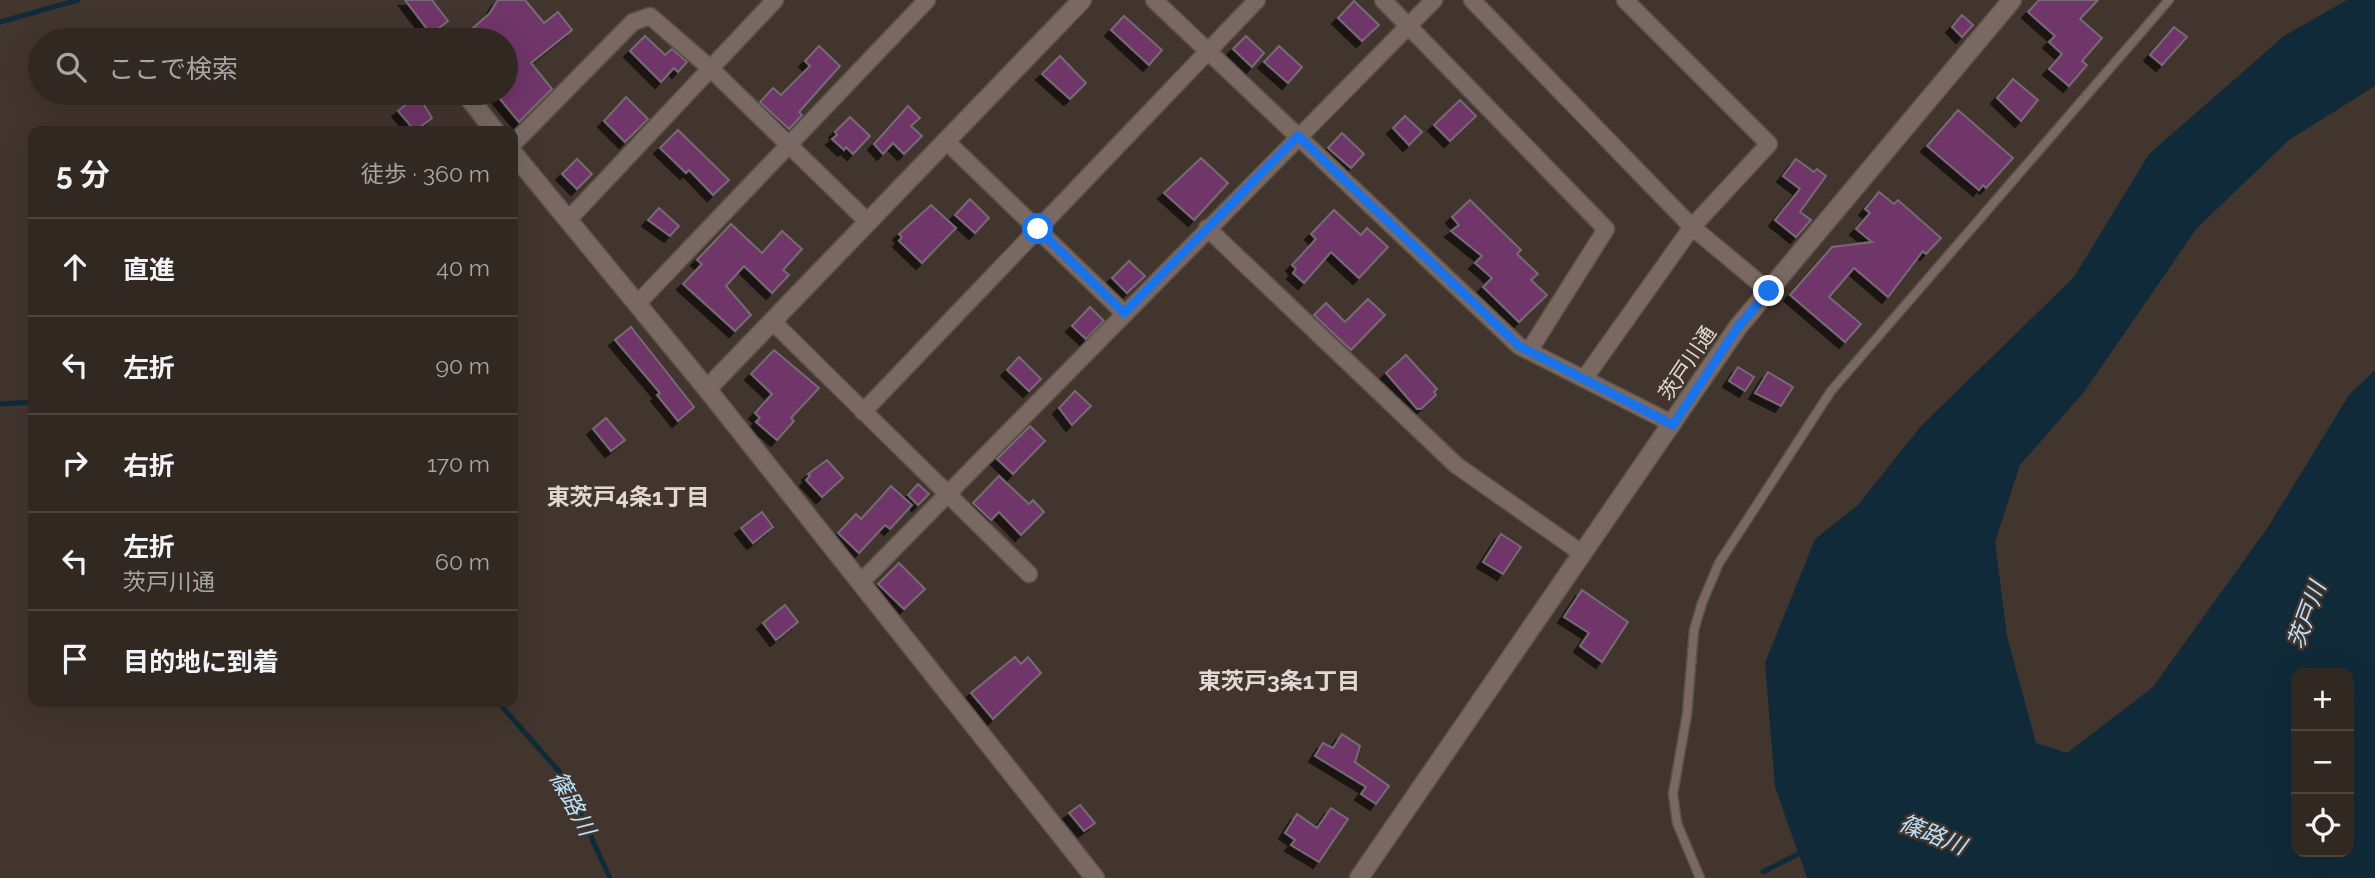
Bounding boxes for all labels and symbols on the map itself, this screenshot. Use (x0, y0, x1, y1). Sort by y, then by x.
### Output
route start (1022, 213, 1053, 244)
route end (1753, 275, 1784, 306)
street label: 茨戸川通 (1653, 321, 1721, 405)
district label: 東茨戸4条1丁目 (547, 483, 709, 510)
water label: 茨戸川 (2282, 575, 2332, 652)
district label: 東茨戸3条1丁目 (1198, 667, 1360, 694)
water label: 篠路川 (545, 766, 603, 842)
water label: 篠路川 (1896, 809, 1973, 861)

